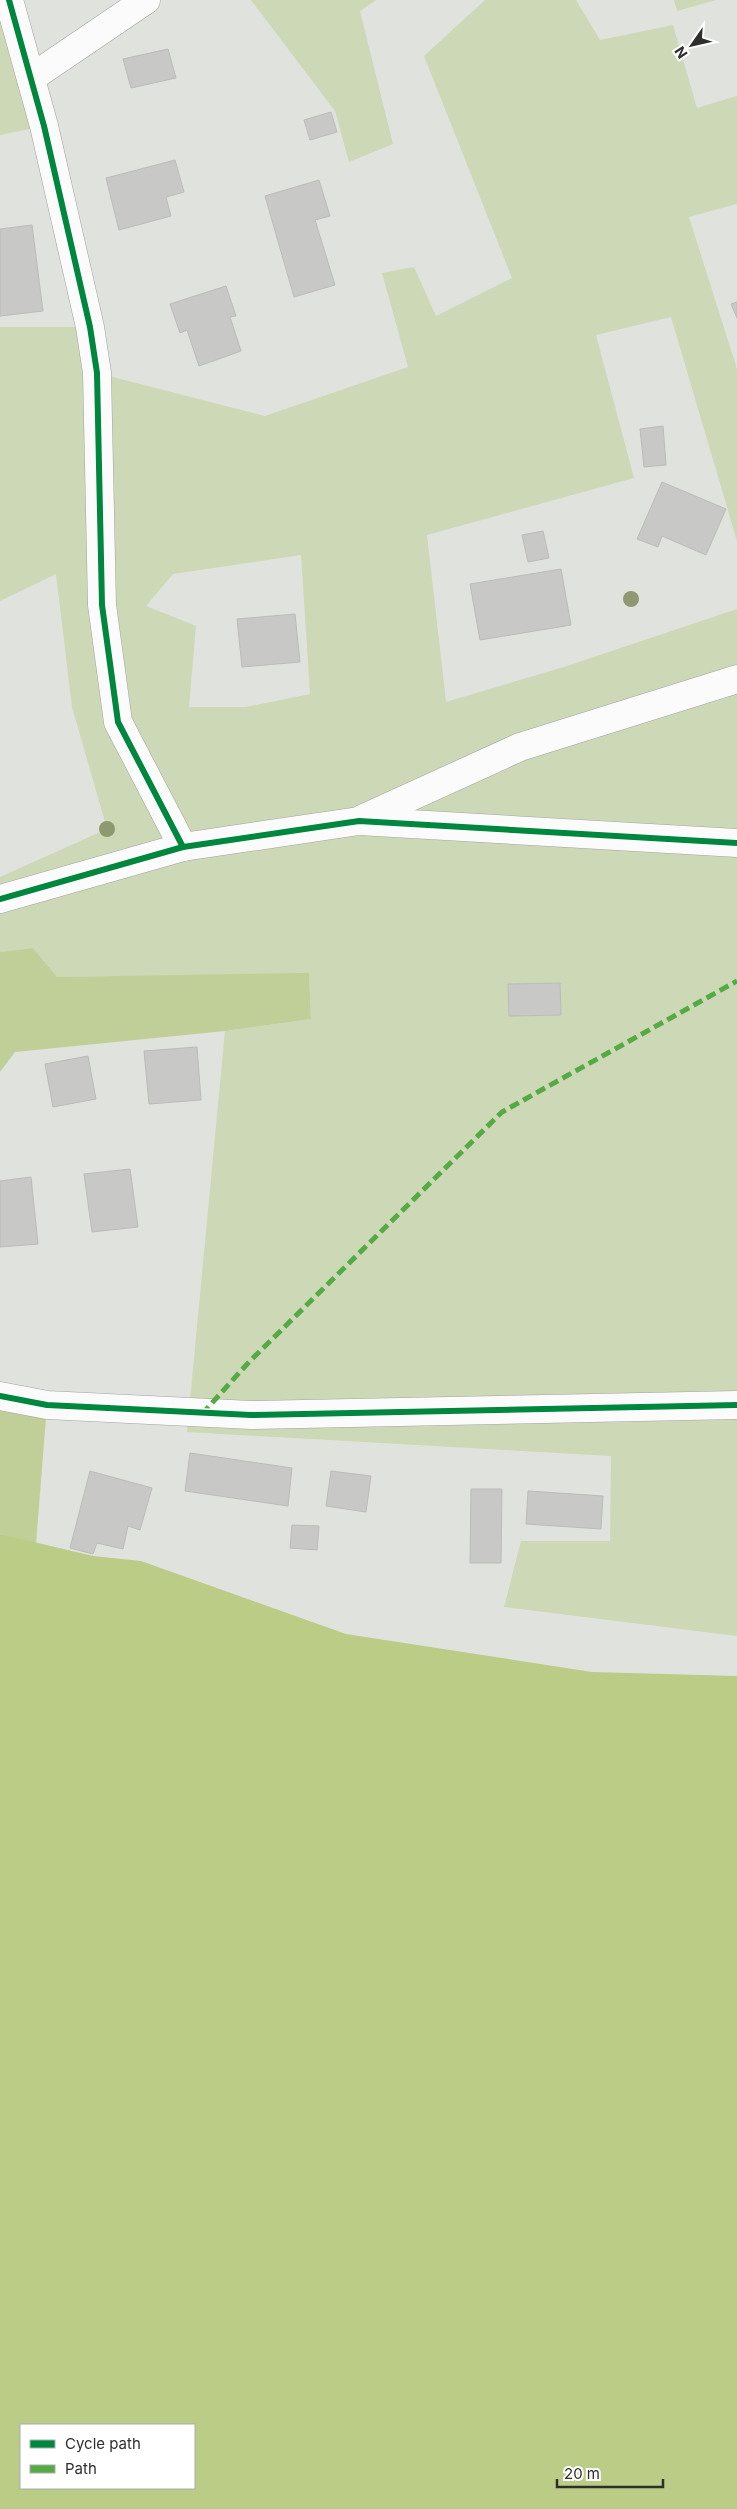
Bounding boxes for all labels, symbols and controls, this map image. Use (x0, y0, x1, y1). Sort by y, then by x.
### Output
north arrow (667, 20, 717, 70)
text: N (671, 43, 691, 62)
legend (20, 2424, 195, 2489)
text: Cycle path (65, 2434, 141, 2453)
scale bar (557, 2456, 663, 2488)
text: Path (65, 2459, 97, 2478)
text: 20 m (564, 2464, 600, 2483)

